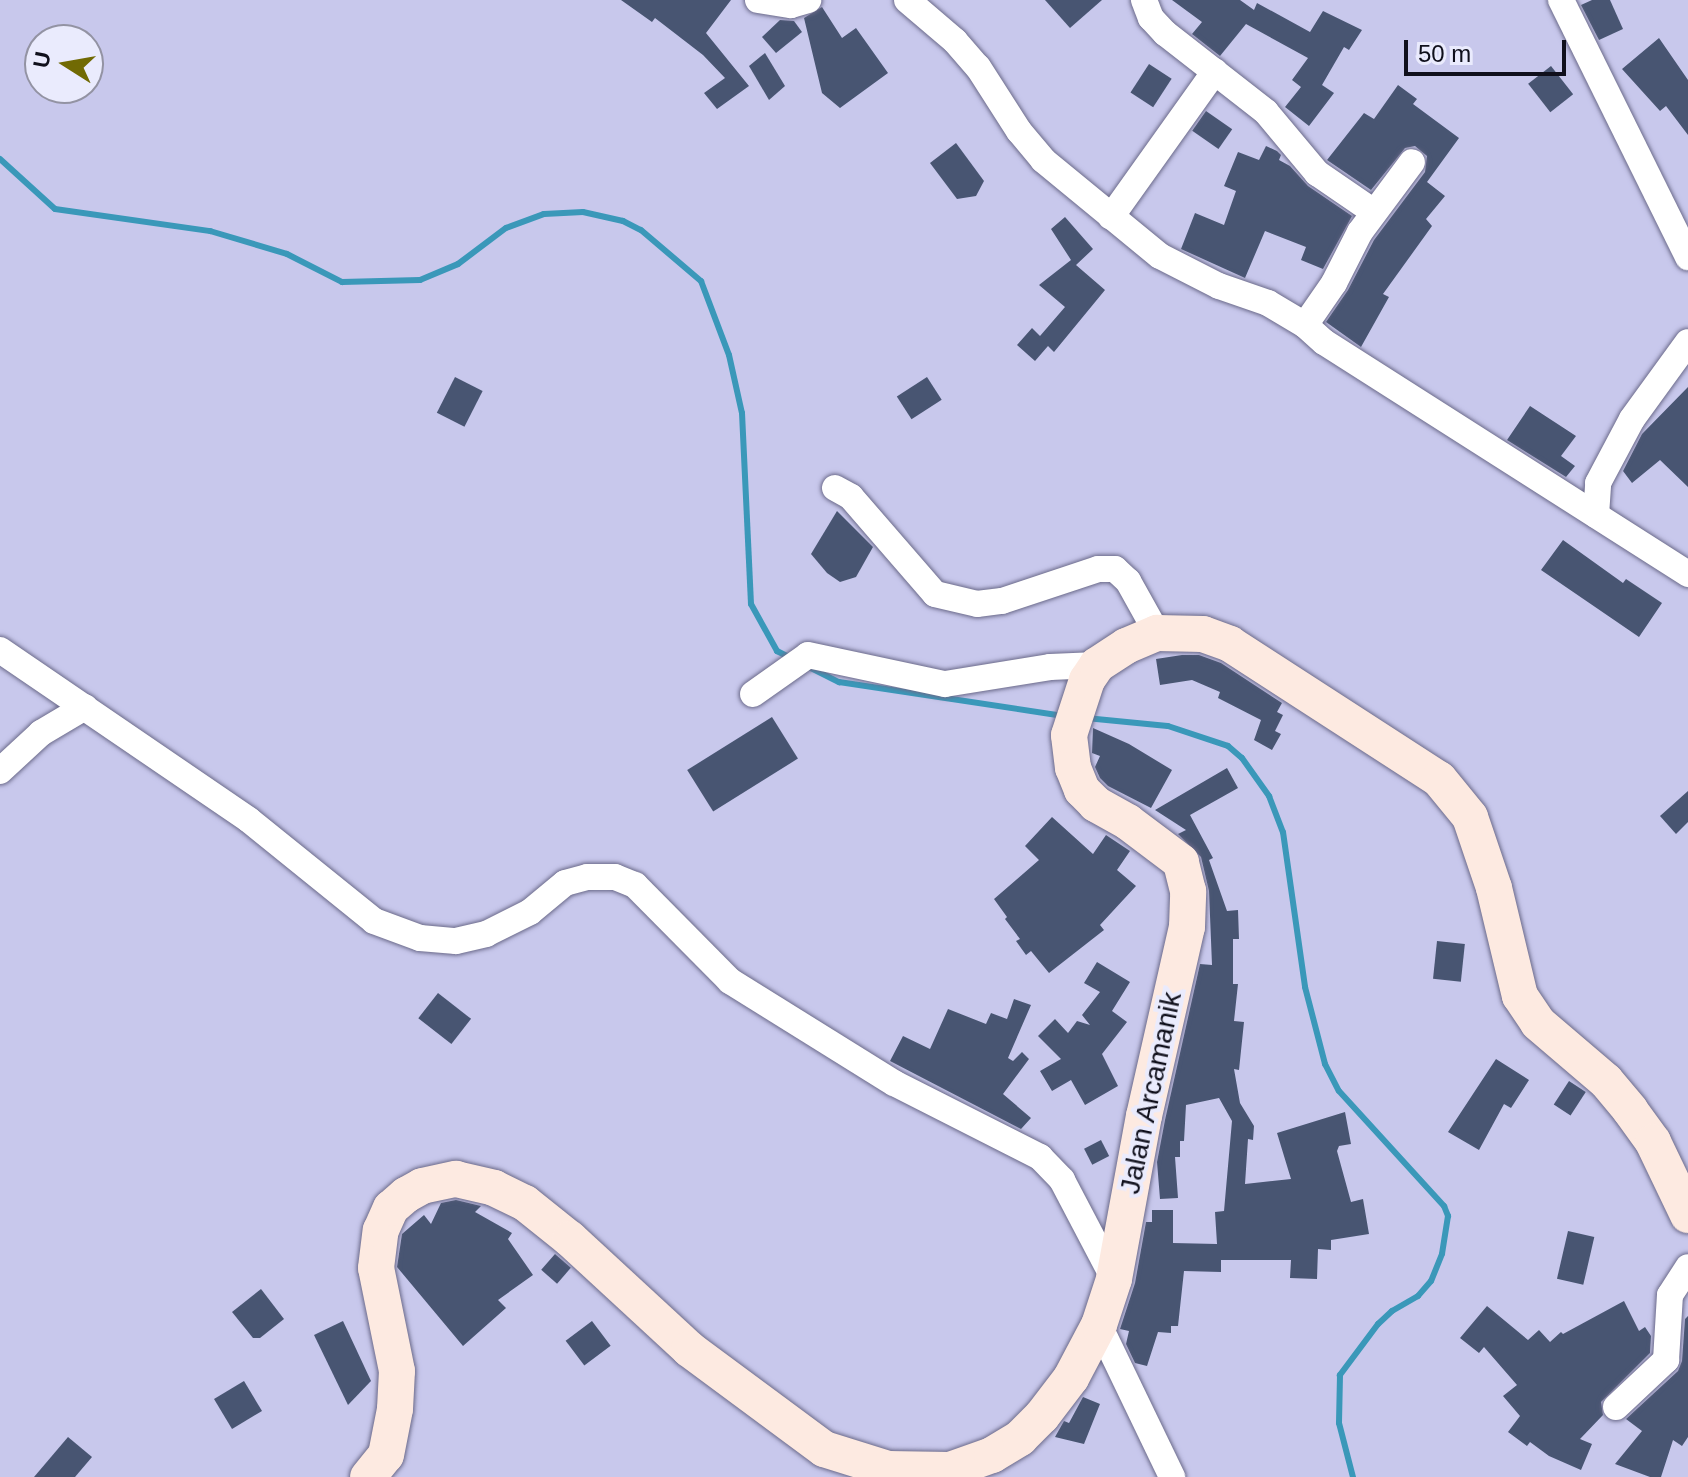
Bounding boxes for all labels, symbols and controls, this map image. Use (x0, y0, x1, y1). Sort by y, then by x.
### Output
north arrow (24, 24, 104, 104)
scale bar (1408, 24, 1570, 74)
text: 50 m (1418, 40, 1471, 67)
text: U (28, 50, 56, 70)
street label: Jalan Arcamanik (1113, 988, 1189, 1198)

